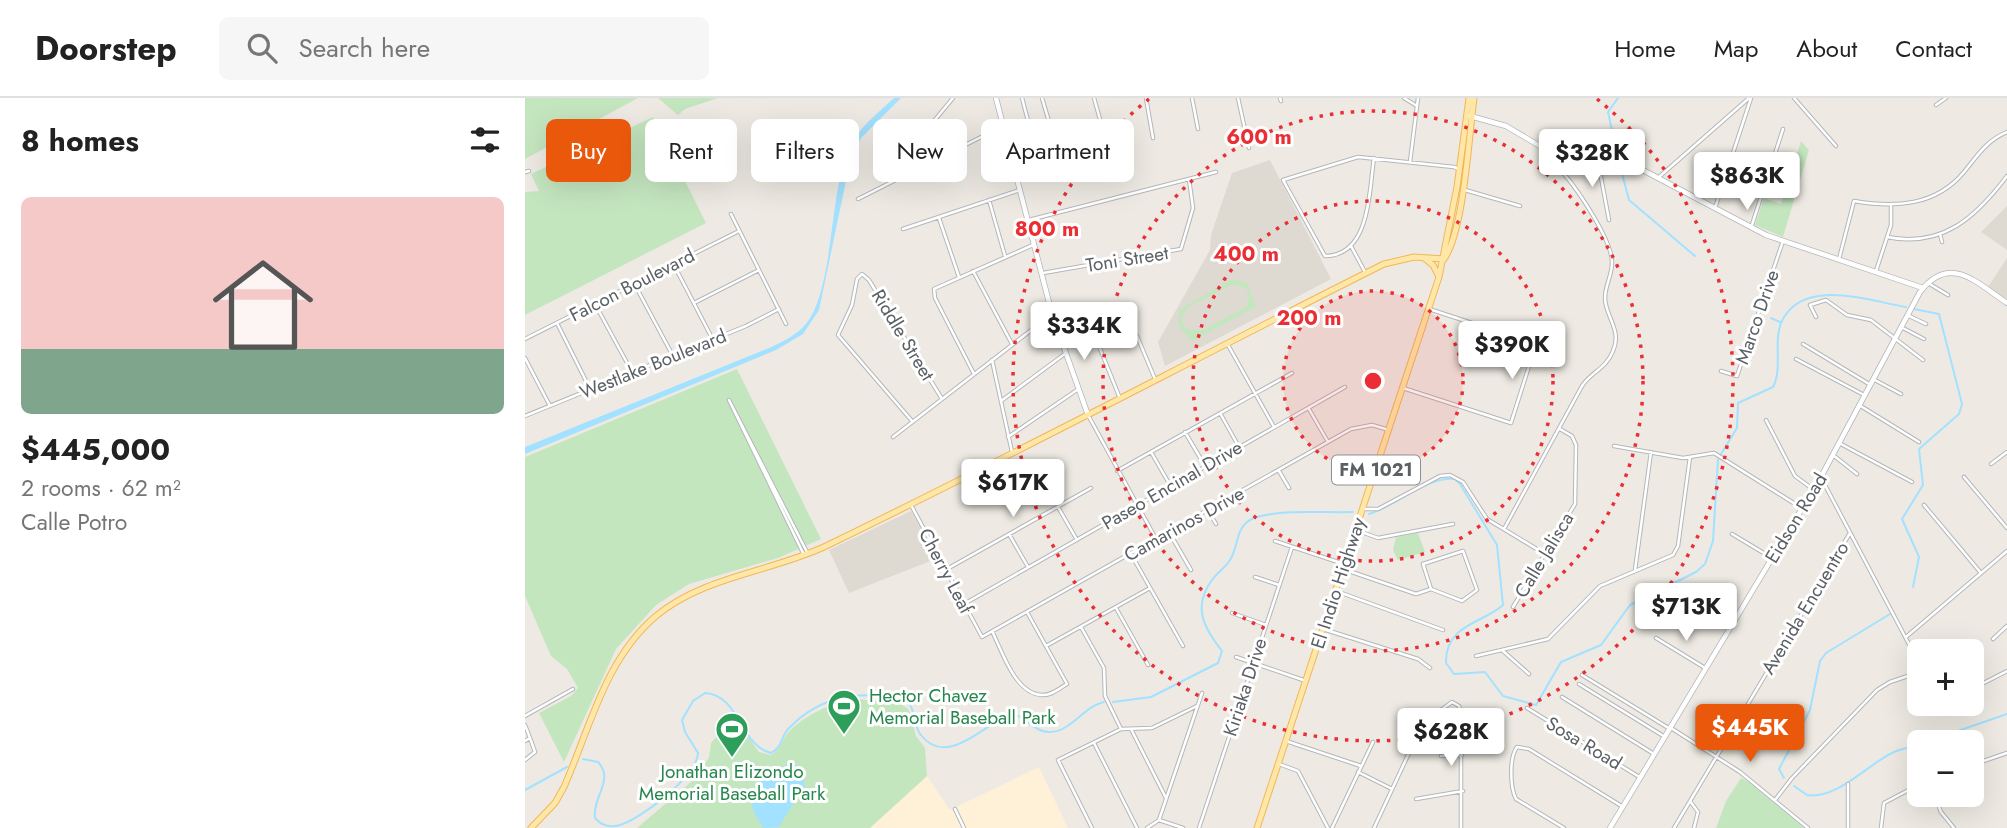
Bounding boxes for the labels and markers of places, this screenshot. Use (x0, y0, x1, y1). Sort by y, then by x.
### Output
pin: $328K (1543, 130, 1641, 189)
pin: $863K (1698, 152, 1796, 212)
pin: $334K (1035, 302, 1133, 362)
pin: $390K (1463, 322, 1561, 381)
centre of rings (1361, 369, 1385, 393)
pin: $617K (964, 460, 1062, 519)
pin: $713K (1637, 584, 1735, 643)
place label: Hector Chavez Memorial Baseball Park (869, 682, 1056, 731)
sports icon: Hector Chavez Memorial Baseball Park (825, 687, 863, 736)
pin: $445K (1701, 704, 1799, 764)
pin: $628K (1402, 708, 1500, 768)
sports icon: Jonathan Elizondo Memorial Baseball Park (713, 710, 751, 759)
place label: Jonathan Elizondo Memorial Baseball Park (639, 758, 826, 807)

